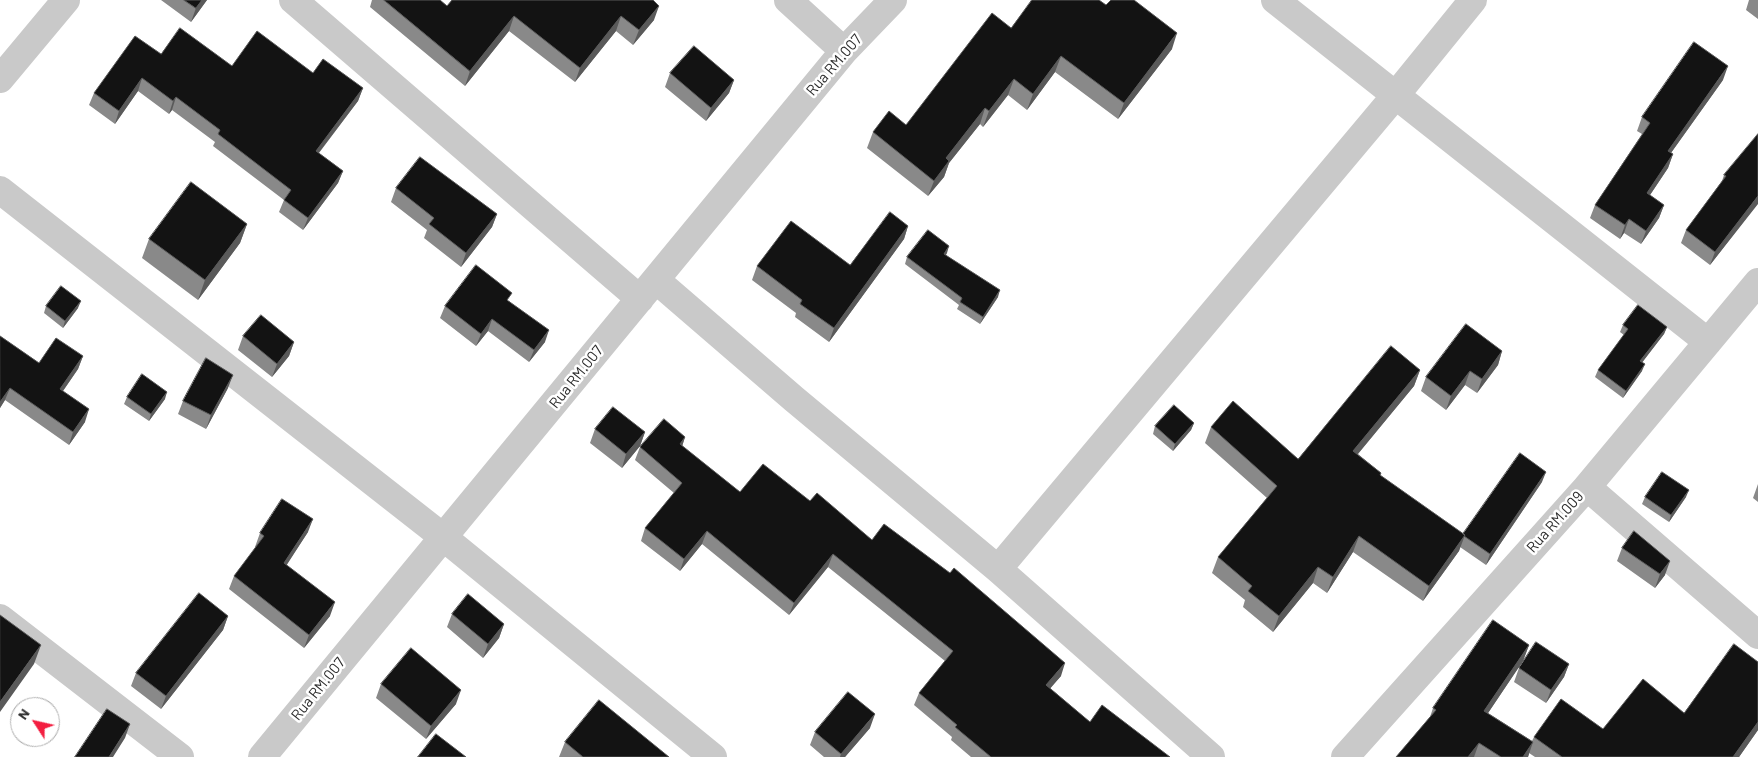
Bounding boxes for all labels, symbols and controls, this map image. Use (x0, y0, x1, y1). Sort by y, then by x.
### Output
street label: Rua RM.007 (802, 31, 866, 99)
street label: Rua RM.007 (545, 342, 607, 412)
street label: Rua RM.009 (1523, 488, 1587, 556)
street label: Rua RM.007 (287, 654, 349, 724)
north arrow (10, 697, 60, 747)
text: N (13, 705, 33, 722)

